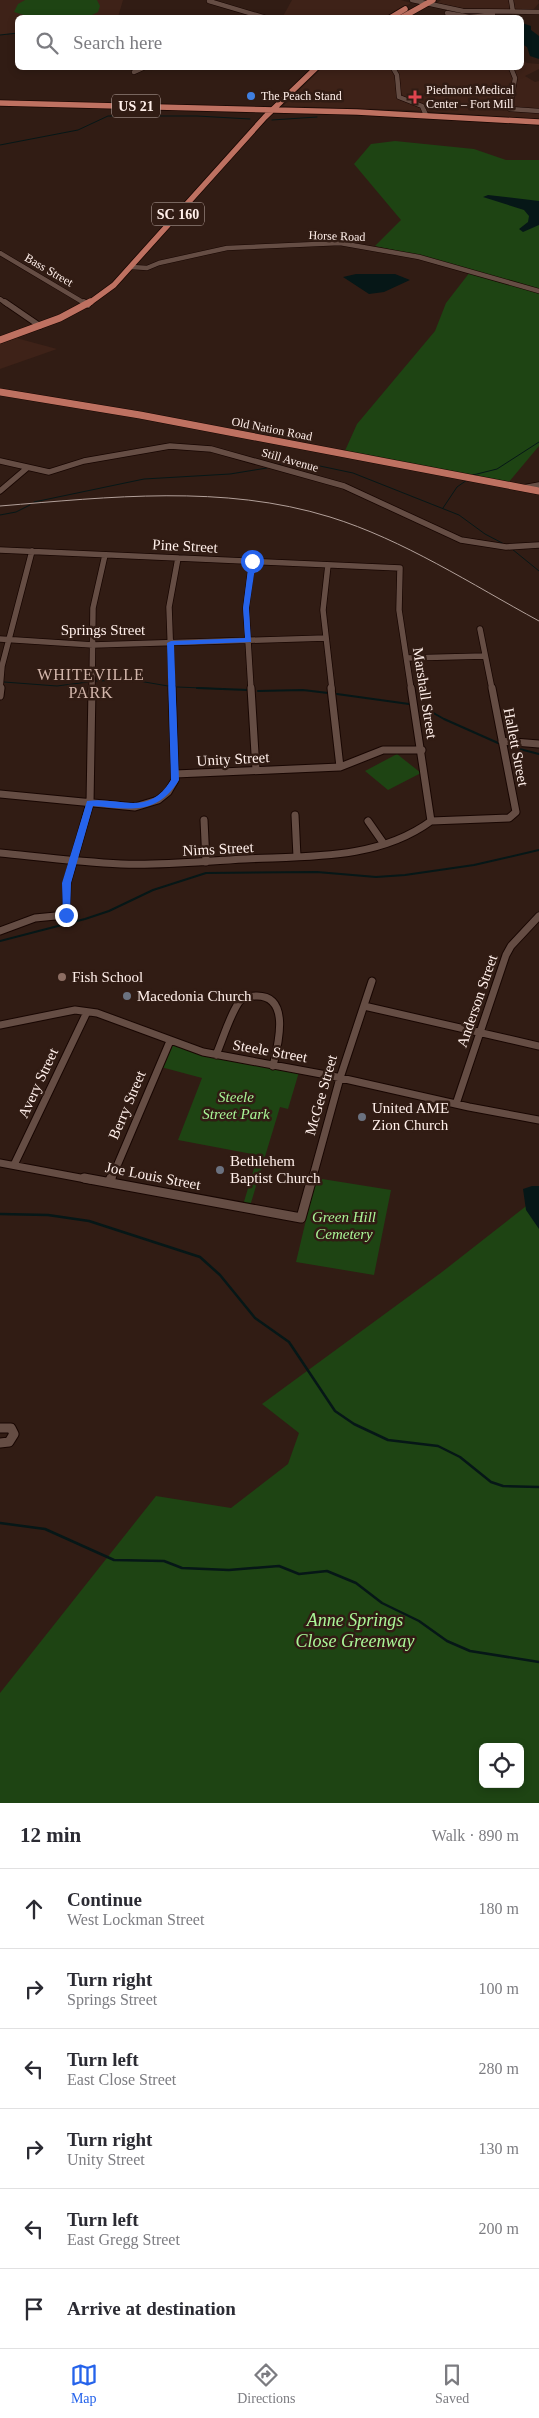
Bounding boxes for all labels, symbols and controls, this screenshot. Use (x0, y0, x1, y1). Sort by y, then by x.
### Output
search box (15, 15, 524, 70)
icon: search (33, 29, 61, 57)
text: Search here (73, 32, 162, 53)
place label: Piedmont Medical Center – Fort Mill (426, 83, 515, 111)
place label: The Peach Stand (261, 89, 342, 103)
marker: The Peach Stand (245, 90, 257, 102)
marker: Piedmont Medical Center – Fort Mill (408, 90, 422, 104)
road number: US 21 (112, 94, 160, 118)
road number: SC 160 (152, 202, 204, 225)
street label: Horse Road (308, 228, 366, 244)
street label: Bass Street (22, 251, 76, 290)
street label: Old Nation Road (230, 414, 314, 444)
street label: Still Avenue (260, 445, 320, 475)
street label: Pine Street (152, 536, 219, 556)
route start (241, 550, 264, 573)
street label: Springs Street (61, 622, 146, 638)
street label: Marshall Street (410, 646, 440, 741)
district label: WHITEVILLE PARK (37, 666, 145, 701)
street label: Hallett Street (501, 706, 532, 788)
street label: Unity Street (196, 749, 271, 769)
street label: Nims Street (182, 839, 255, 859)
route end (55, 904, 78, 927)
street label: Anderson Street (454, 952, 501, 1049)
place label: Fish School (72, 969, 143, 985)
marker: Fish School (56, 971, 68, 983)
place label: Macedonia Church (137, 988, 252, 1004)
marker: Macedonia Church (121, 990, 133, 1002)
street label: Steele Street (231, 1037, 309, 1066)
street label: Avery Street (15, 1045, 61, 1120)
street label: McGee Street (302, 1052, 340, 1137)
street label: Berry Street (105, 1068, 149, 1142)
park label: Steele Street Park (202, 1089, 270, 1122)
place label: United AME Zion Church (372, 1100, 449, 1133)
marker: United AME Zion Church (356, 1111, 368, 1123)
place label: Bethlehem Baptist Church (230, 1153, 321, 1186)
street label: Joe Louis Street (104, 1159, 203, 1193)
marker: Bethlehem Baptist Church (214, 1164, 226, 1176)
park label: Green Hill Cemetery (312, 1209, 376, 1242)
park label: Anne Springs Close Greenway (296, 1610, 414, 1651)
map controls (479, 1743, 524, 1788)
button: locate (479, 1743, 524, 1788)
text: 12 min (20, 1823, 81, 1847)
text: Walk · 890 m (432, 1827, 519, 1844)
text: Continue (67, 1889, 142, 1910)
icon: ahead (20, 1895, 48, 1923)
text: 180 m (479, 1900, 519, 1917)
text: West Lockman Street (67, 1911, 204, 1928)
text: Turn right (67, 1969, 152, 1990)
icon: right (20, 1975, 48, 2003)
text: 100 m (479, 1980, 519, 1997)
text: Springs Street (67, 1991, 157, 2008)
text: Turn left (67, 2049, 139, 2070)
icon: left (20, 2055, 48, 2083)
text: 280 m (479, 2060, 519, 2077)
text: East Close Street (67, 2071, 176, 2088)
text: Turn right (67, 2129, 152, 2150)
icon: right (20, 2135, 48, 2163)
text: 130 m (479, 2140, 519, 2157)
text: Unity Street (67, 2151, 145, 2168)
text: Turn left (67, 2209, 139, 2230)
icon: left (20, 2215, 48, 2243)
text: 200 m (479, 2220, 519, 2237)
text: East Gregg Street (67, 2231, 180, 2248)
icon: arrive (20, 2295, 48, 2323)
text: Arrive at destination (67, 2298, 236, 2319)
tab: Map (70, 2361, 98, 2407)
tab: Directions (237, 2361, 296, 2407)
tab: Saved (435, 2361, 469, 2407)

